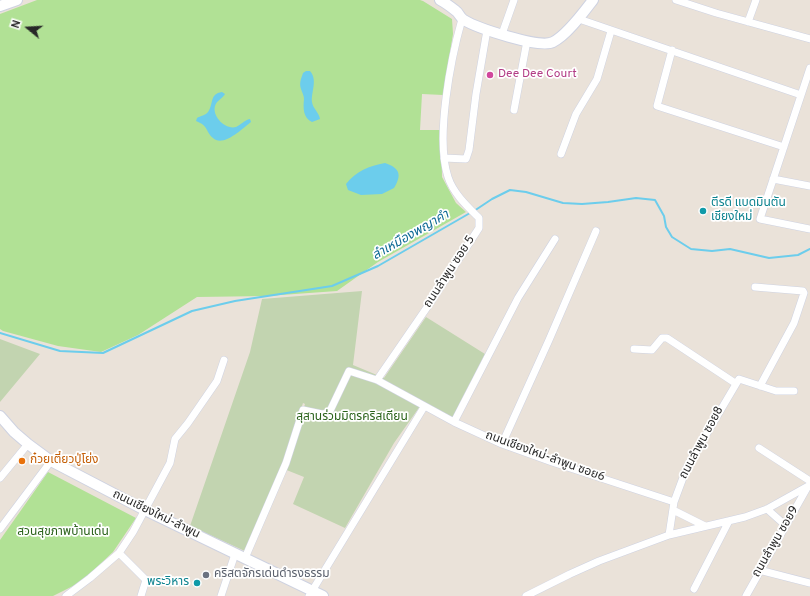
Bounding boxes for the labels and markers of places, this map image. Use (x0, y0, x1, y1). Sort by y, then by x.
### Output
place label: Dee Dee Court (498, 68, 577, 82)
marker: Dee Dee Court (485, 70, 495, 80)
place label: ตีรดี แบดมินตัน เชียงใหม่ (711, 197, 786, 225)
marker: ตีรดี แบดมินตัน เชียงใหม่ (698, 206, 708, 216)
place label: ก๋วยเตี๋ยวปู่โย่ง (30, 454, 98, 468)
marker: ก๋วยเตี๋ยวปู่โย่ง (17, 456, 27, 466)
place label: คริสตจักรเด่นดำรงธรรม (214, 568, 329, 582)
marker: คริสตจักรเด่นดำรงธรรม (201, 570, 211, 580)
place label: พระวิหาร (147, 576, 189, 590)
marker: พระวิหาร (192, 578, 202, 588)

